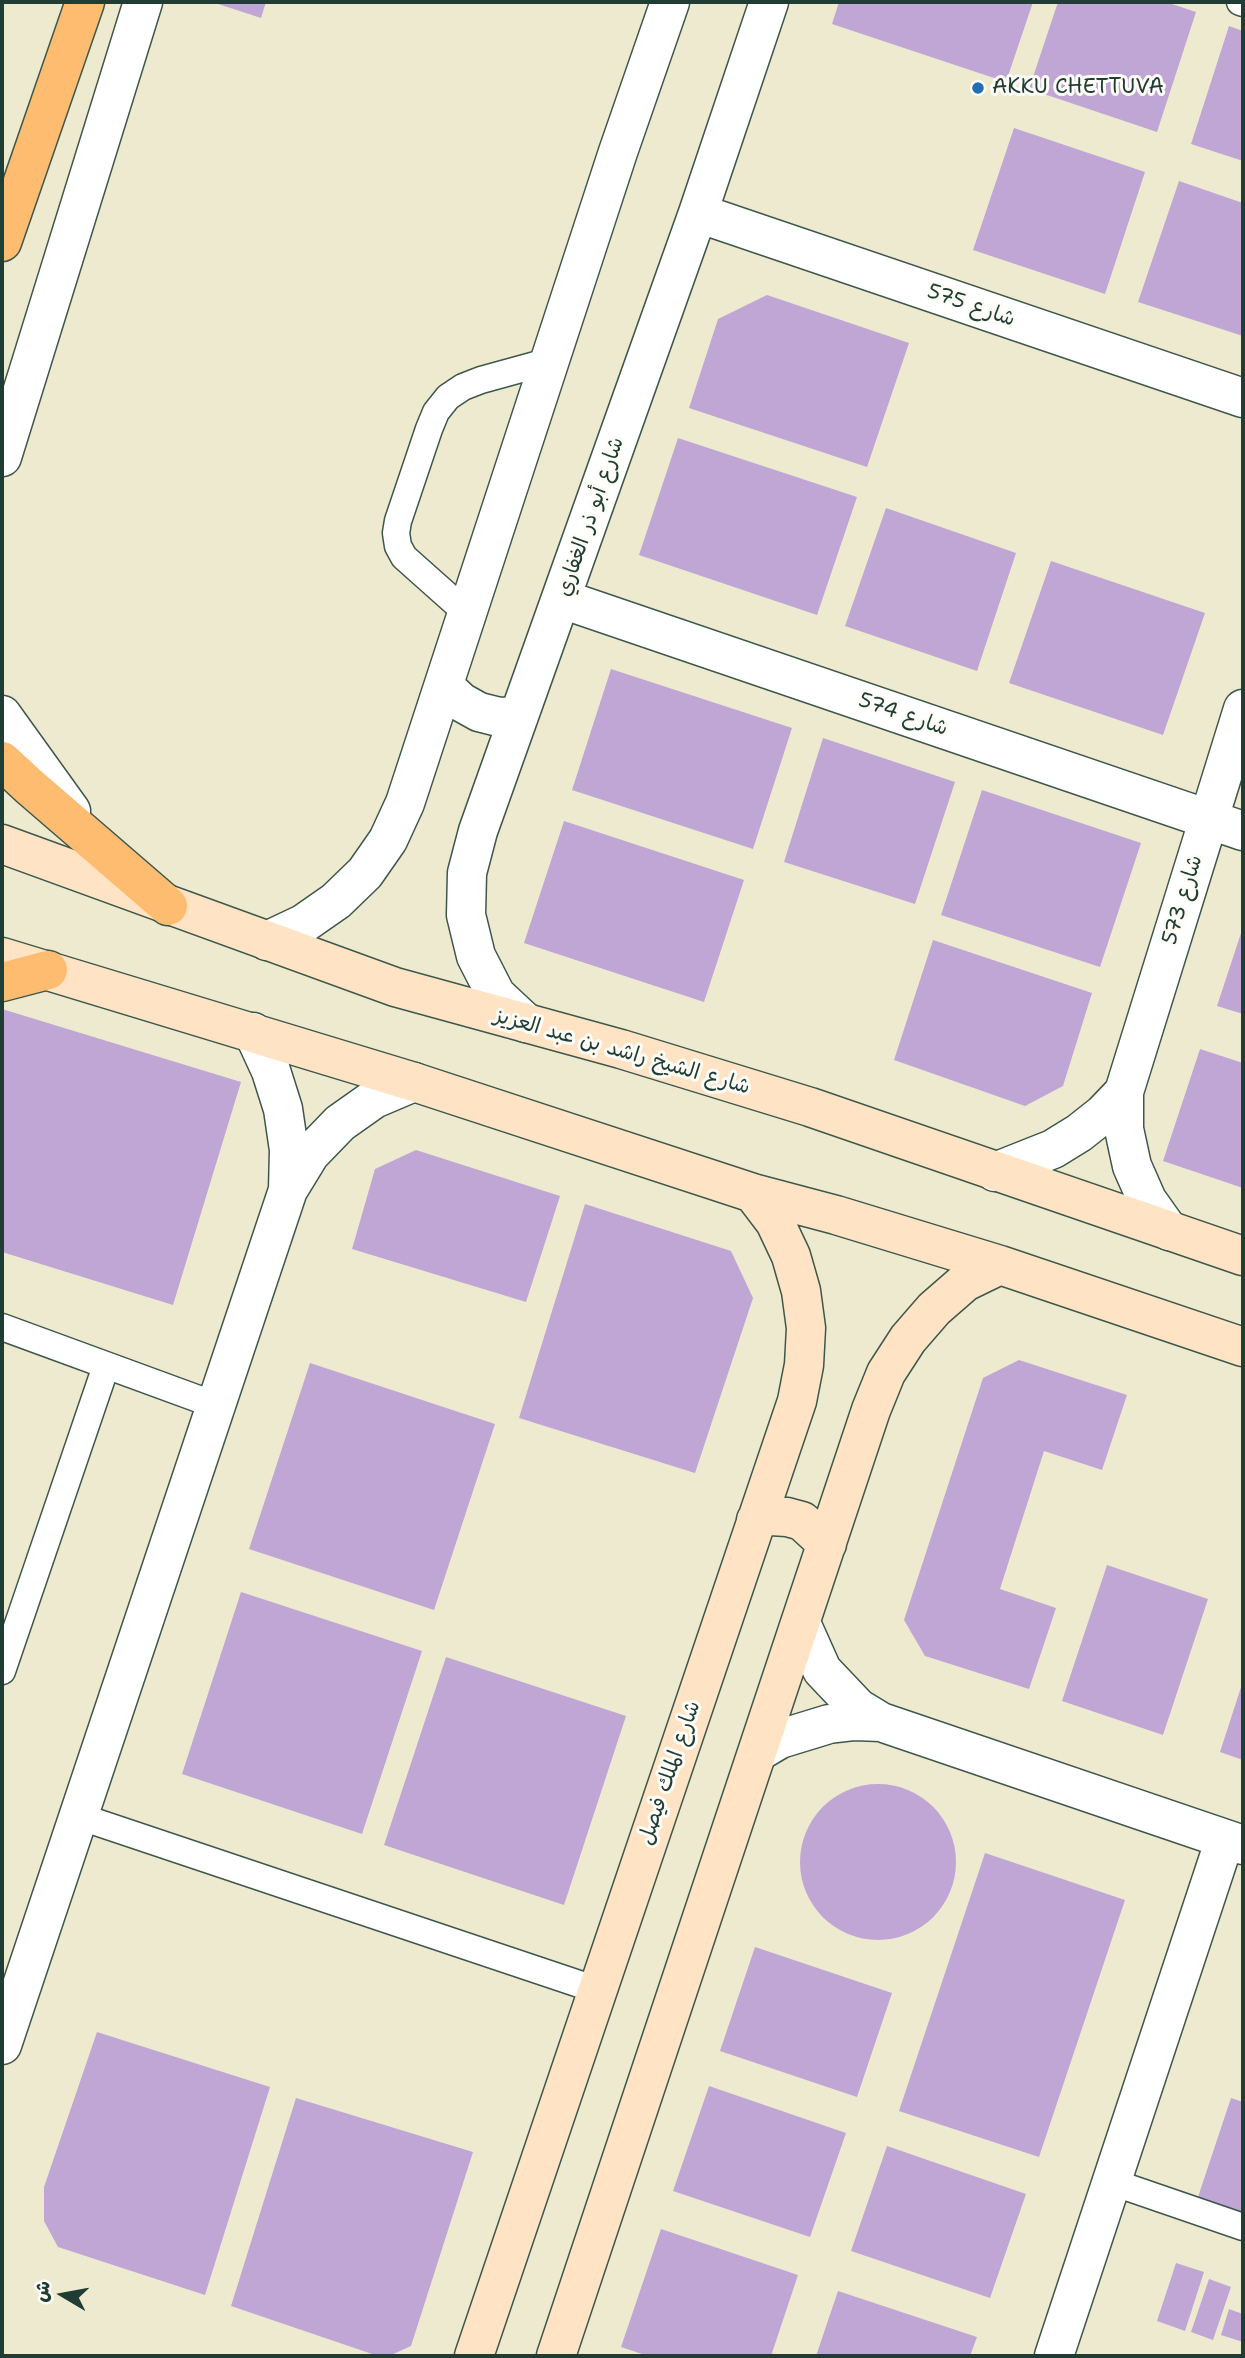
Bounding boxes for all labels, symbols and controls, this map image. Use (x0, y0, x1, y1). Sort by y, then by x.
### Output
place label: AKKU CHETTUVA (992, 75, 1164, 101)
marker: AKKU CHETTUVA (970, 80, 986, 96)
street label: شارع 575 (924, 279, 1018, 333)
street label: شارع أبو ذر الغفاري (552, 434, 630, 600)
street label: شارع 574 (855, 688, 951, 742)
street label: شارع 573 (1157, 852, 1209, 948)
street label: شارع الشيخ راشد بن عبد العزيز (491, 1003, 753, 1101)
street label: شارع الملك فيصل (634, 1698, 706, 1848)
north arrow (28, 2260, 98, 2330)
text: ش (28, 2279, 56, 2304)

